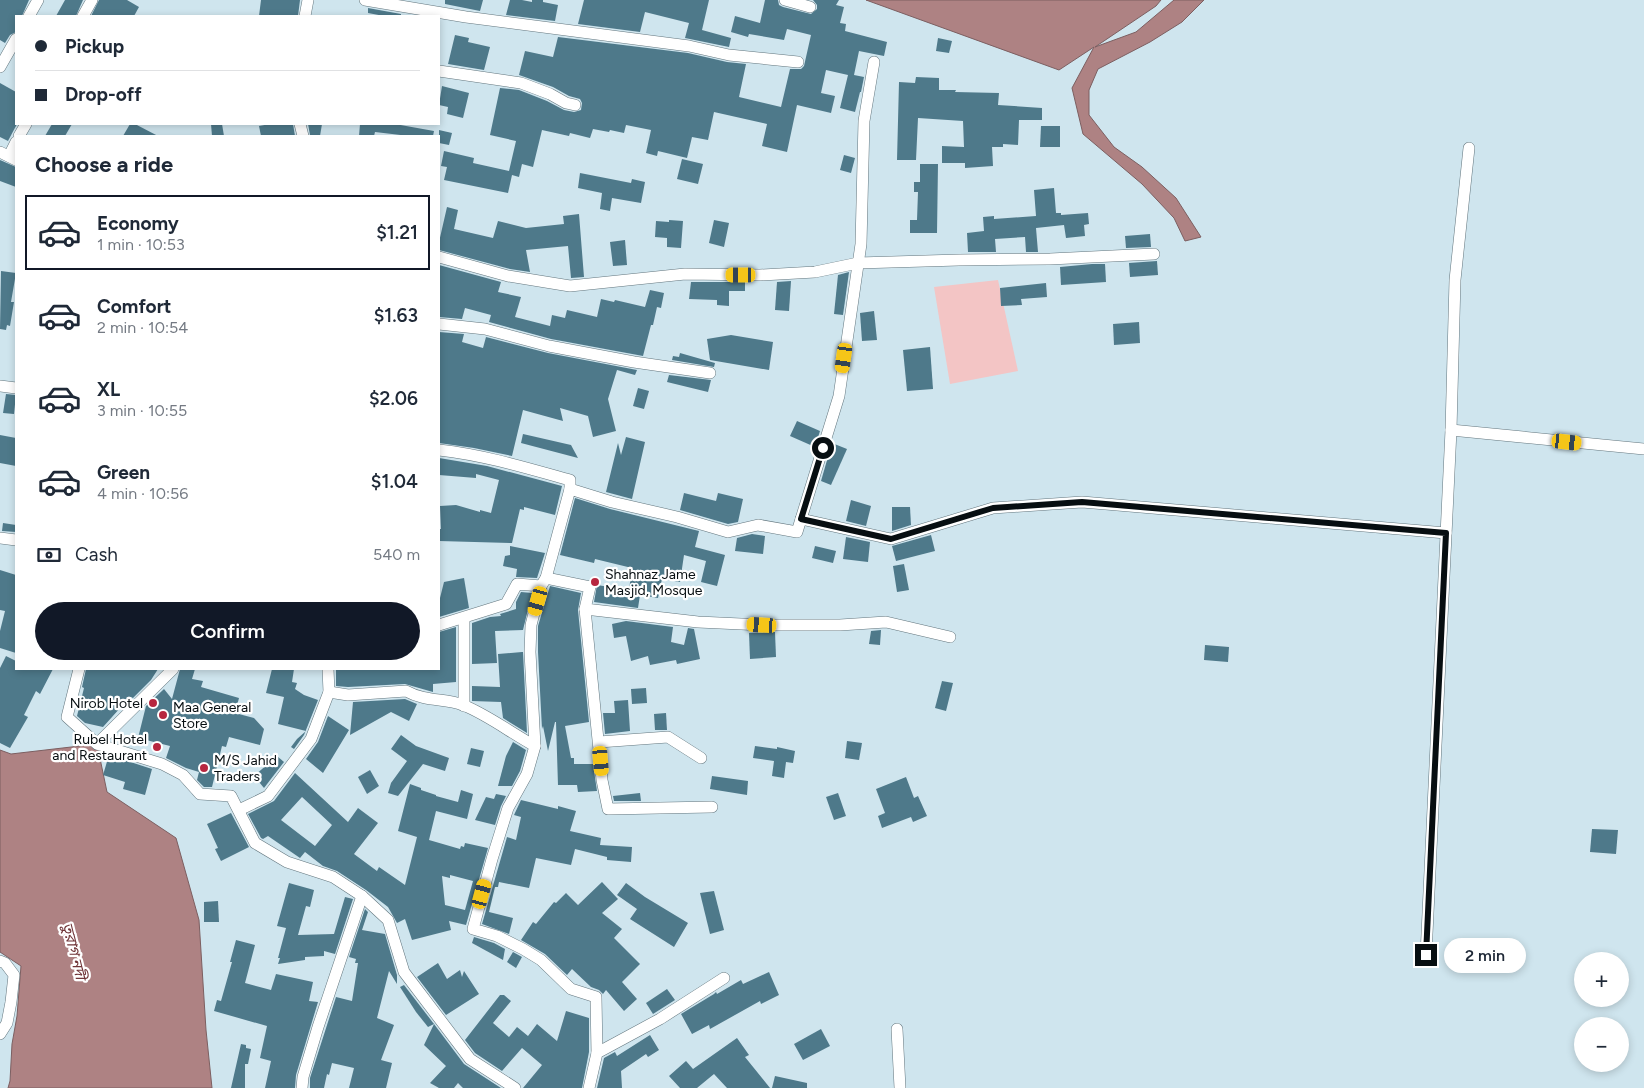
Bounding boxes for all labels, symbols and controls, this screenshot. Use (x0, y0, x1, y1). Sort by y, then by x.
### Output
text: Pickup (65, 35, 124, 58)
text: Drop-off (65, 83, 142, 106)
text: Choose a ride (35, 151, 173, 178)
icon: car (37, 210, 82, 255)
text: Economy (97, 212, 179, 235)
text: $1.21 (376, 221, 418, 244)
text: 1 min · 10:53 (97, 235, 185, 254)
car (726, 268, 756, 283)
icon: car (37, 293, 82, 338)
text: Comfort (97, 295, 172, 318)
text: $1.63 (374, 304, 418, 327)
text: 2 min · 10:54 (97, 318, 188, 337)
car (834, 342, 853, 374)
icon: car (37, 376, 82, 421)
text: XL (97, 378, 120, 401)
text: $2.06 (369, 387, 418, 410)
text: 3 min · 10:55 (97, 401, 187, 420)
car (1551, 433, 1582, 451)
route start (812, 437, 834, 459)
icon: car (37, 459, 82, 504)
text: Green (97, 461, 150, 484)
text: $1.04 (371, 470, 418, 493)
text: 4 min · 10:56 (97, 484, 188, 503)
icon: cash (35, 541, 63, 569)
text: Cash (75, 543, 118, 566)
text: 540 m (373, 545, 420, 564)
place label: Shahnaz Jame Masjid, Mosque (605, 566, 703, 599)
marker: Shahnaz Jame Masjid, Mosque (589, 576, 601, 588)
car (526, 585, 549, 617)
button: Confirm (35, 602, 420, 660)
car (746, 617, 777, 633)
place label: Nirob Hotel (70, 695, 143, 712)
marker: Nirob Hotel (147, 697, 159, 709)
place label: Maa General Store (173, 699, 251, 732)
marker: Maa General Store (157, 709, 169, 721)
place label: Rubel Hotel and Restaurant (52, 731, 147, 764)
marker: Rubel Hotel and Restaurant (151, 741, 163, 753)
car (592, 745, 609, 777)
place label: M/S Jahid Traders (214, 752, 277, 785)
marker: M/S Jahid Traders (198, 762, 210, 774)
car (470, 878, 493, 910)
water label: তুরাগ নদী (58, 921, 91, 984)
callout: 2 min (1444, 938, 1526, 972)
route end (1415, 944, 1437, 966)
text: 2 min (1465, 946, 1505, 965)
map controls (1574, 952, 1629, 1072)
button: + (1574, 952, 1629, 1007)
button: − (1574, 1017, 1629, 1072)

